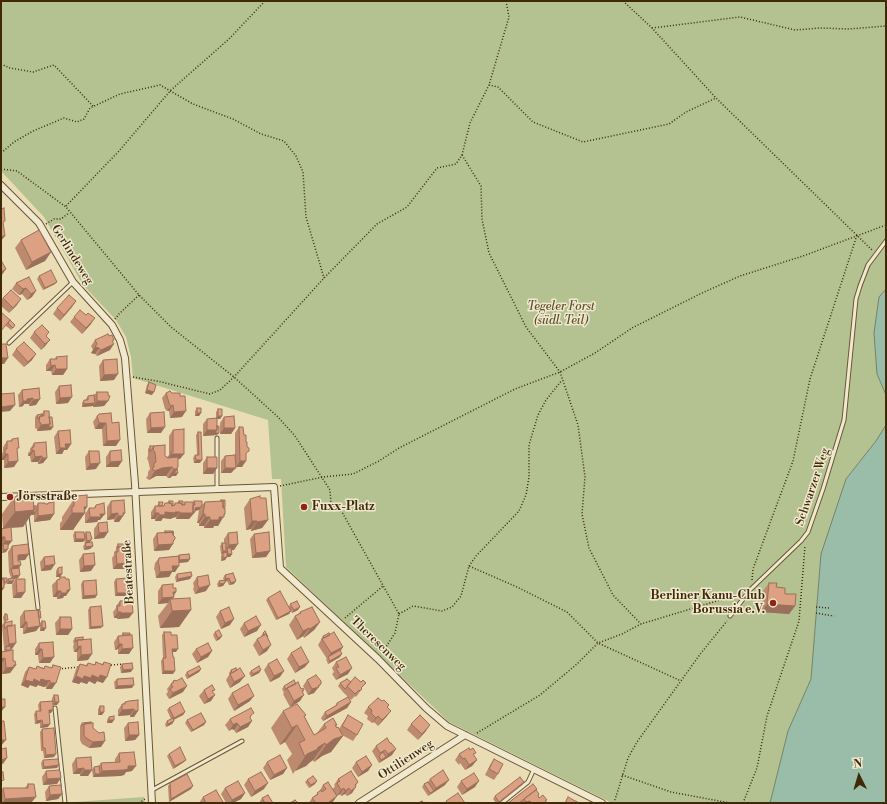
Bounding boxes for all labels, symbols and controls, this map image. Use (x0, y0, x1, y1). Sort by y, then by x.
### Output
street label: Gerlindeweg (48, 222, 96, 288)
park label: Tegeler Forst (südl. Teil) (527, 300, 595, 328)
street label: Schwarzer Weg (793, 446, 833, 528)
place label: Jörsstraße (18, 490, 77, 504)
marker: Jörsstraße (5, 492, 15, 502)
place label: Fuxx-Platz (312, 500, 375, 514)
marker: Fuxx-Platz (299, 502, 309, 512)
street label: Beatestraße (120, 539, 138, 605)
place label: Berliner Kanu-Club Borussia e.V. (651, 589, 765, 617)
marker: Berliner Kanu-Club Borussia e.V. (768, 598, 778, 608)
street label: Theresenweg (347, 614, 409, 674)
street label: Ottilienweg (376, 737, 436, 783)
north arrow (839, 756, 879, 796)
text: N (853, 757, 863, 771)

